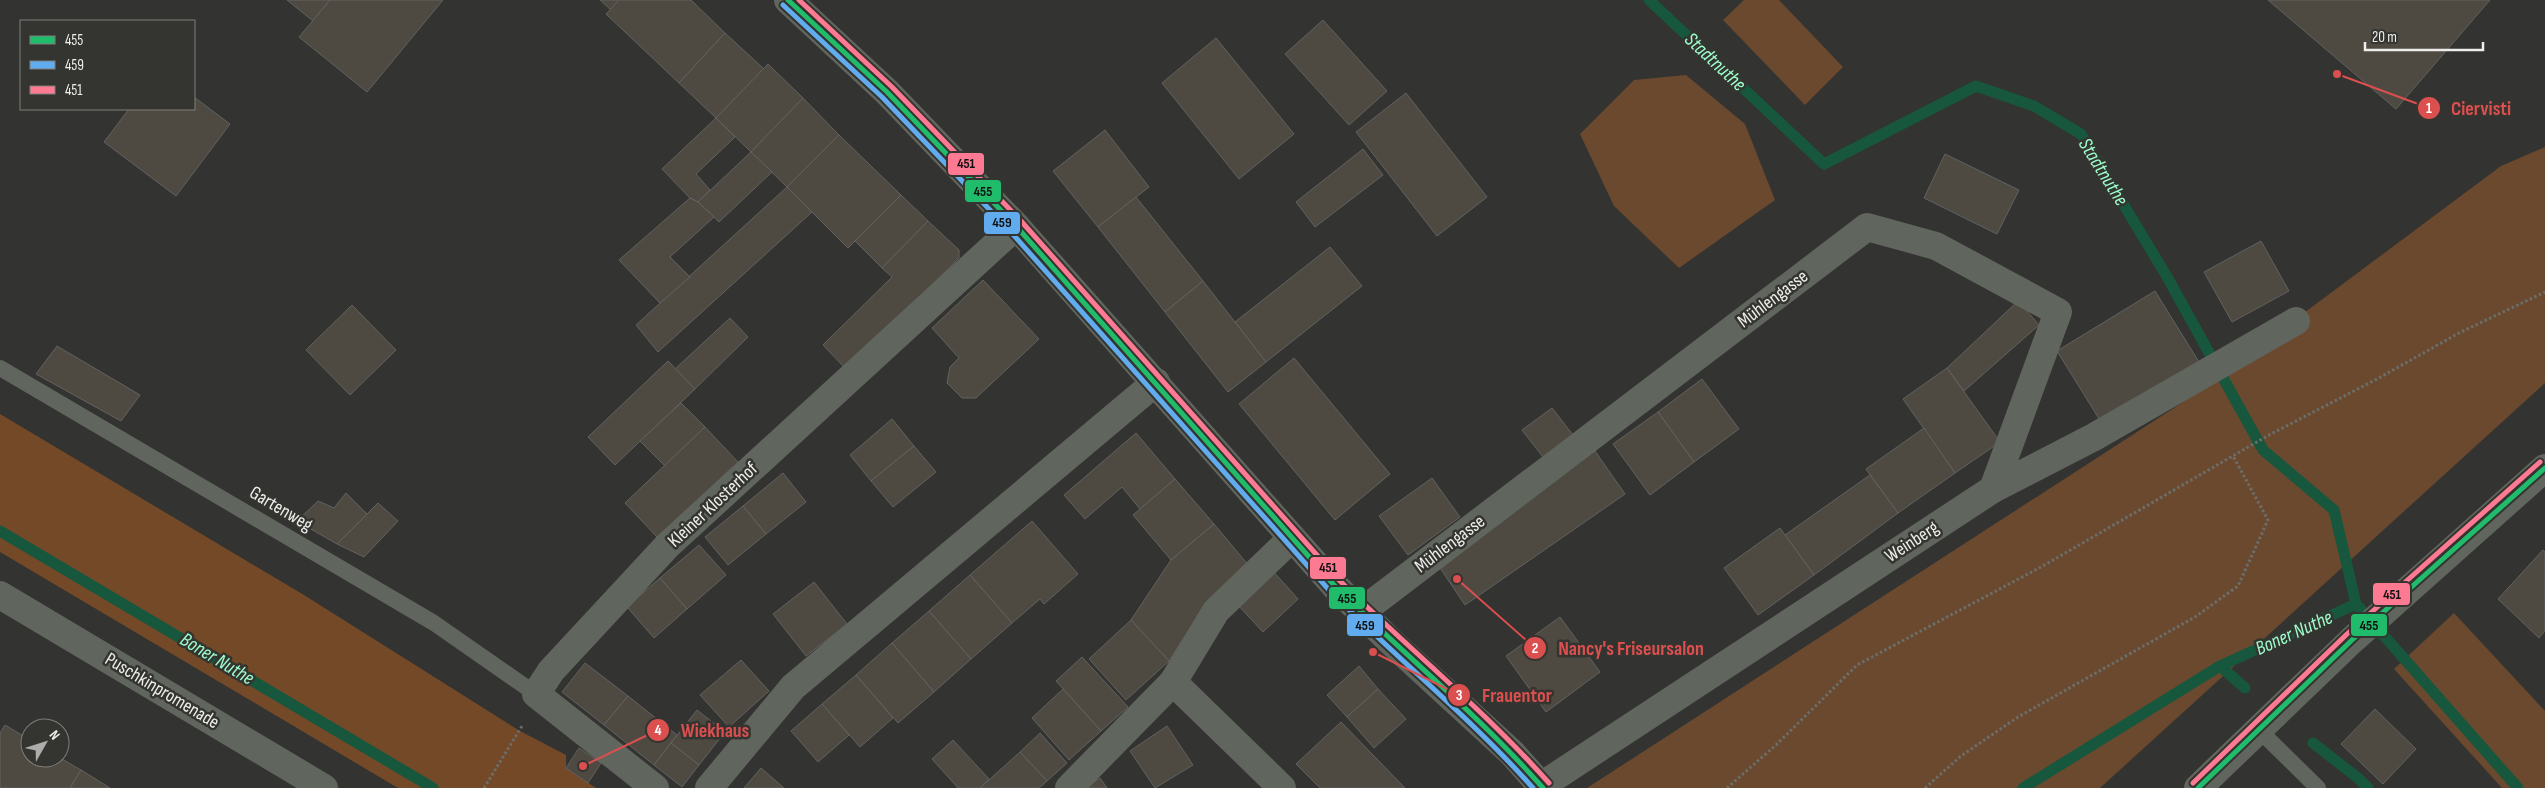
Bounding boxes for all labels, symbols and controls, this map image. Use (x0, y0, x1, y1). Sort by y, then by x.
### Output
legend (20, 20, 195, 110)
scale bar (2365, 20, 2482, 52)
water label: Stadtnuthe (1679, 28, 1751, 97)
text: 20 m (2372, 28, 2397, 47)
text: 455 (65, 31, 83, 50)
text: 459 (65, 56, 84, 75)
text: 451 (65, 81, 83, 100)
callout: Ciervisti (2416, 90, 2521, 125)
text: Ciervisti (2451, 97, 2511, 121)
text: 1 (2426, 99, 2432, 118)
water label: Stadtnuthe (2073, 134, 2133, 210)
line badge: 451 (947, 152, 985, 176)
text: 451 (957, 155, 976, 172)
line badge: 455 (964, 179, 1002, 203)
text: 455 (974, 183, 992, 200)
line badge: 459 (983, 211, 1021, 235)
text: 459 (992, 214, 1012, 231)
street label: Mühlengasse (1733, 265, 1813, 333)
street label: Kleiner Klosterhof (663, 457, 763, 553)
street label: Gartenweg (245, 481, 317, 537)
street label: Mühlengasse (1410, 510, 1490, 578)
street label: Weinberg (1881, 516, 1944, 568)
line badge: 451 (1309, 556, 1347, 580)
text: 451 (1319, 559, 1338, 576)
line badge: 451 (2372, 582, 2411, 606)
line badge: 455 (1328, 586, 1366, 610)
text: 451 (2383, 586, 2402, 603)
text: 455 (1338, 590, 1356, 607)
water label: Boner Nuthe (2252, 605, 2337, 661)
line badge: 459 (1346, 613, 1384, 637)
line badge: 455 (2350, 613, 2388, 637)
text: 459 (1355, 617, 1375, 634)
text: 455 (2360, 617, 2378, 634)
water label: Boner Nuthe (176, 628, 259, 691)
callout: Nancy's Friseursalon (1523, 630, 1713, 665)
text: Nancy's Friseursalon (1558, 637, 1704, 661)
text: 2 (1532, 639, 1538, 658)
street label: Puschkinpromenade (101, 648, 223, 734)
callout: Frauentor (1447, 677, 1562, 712)
text: Frauentor (1482, 684, 1552, 708)
text: 3 (1456, 686, 1463, 705)
callout: Wiekhaus (646, 712, 759, 747)
north arrow (20, 718, 70, 768)
text: Wiekhaus (681, 719, 750, 743)
text: 4 (655, 721, 662, 740)
text: N (46, 727, 64, 743)

